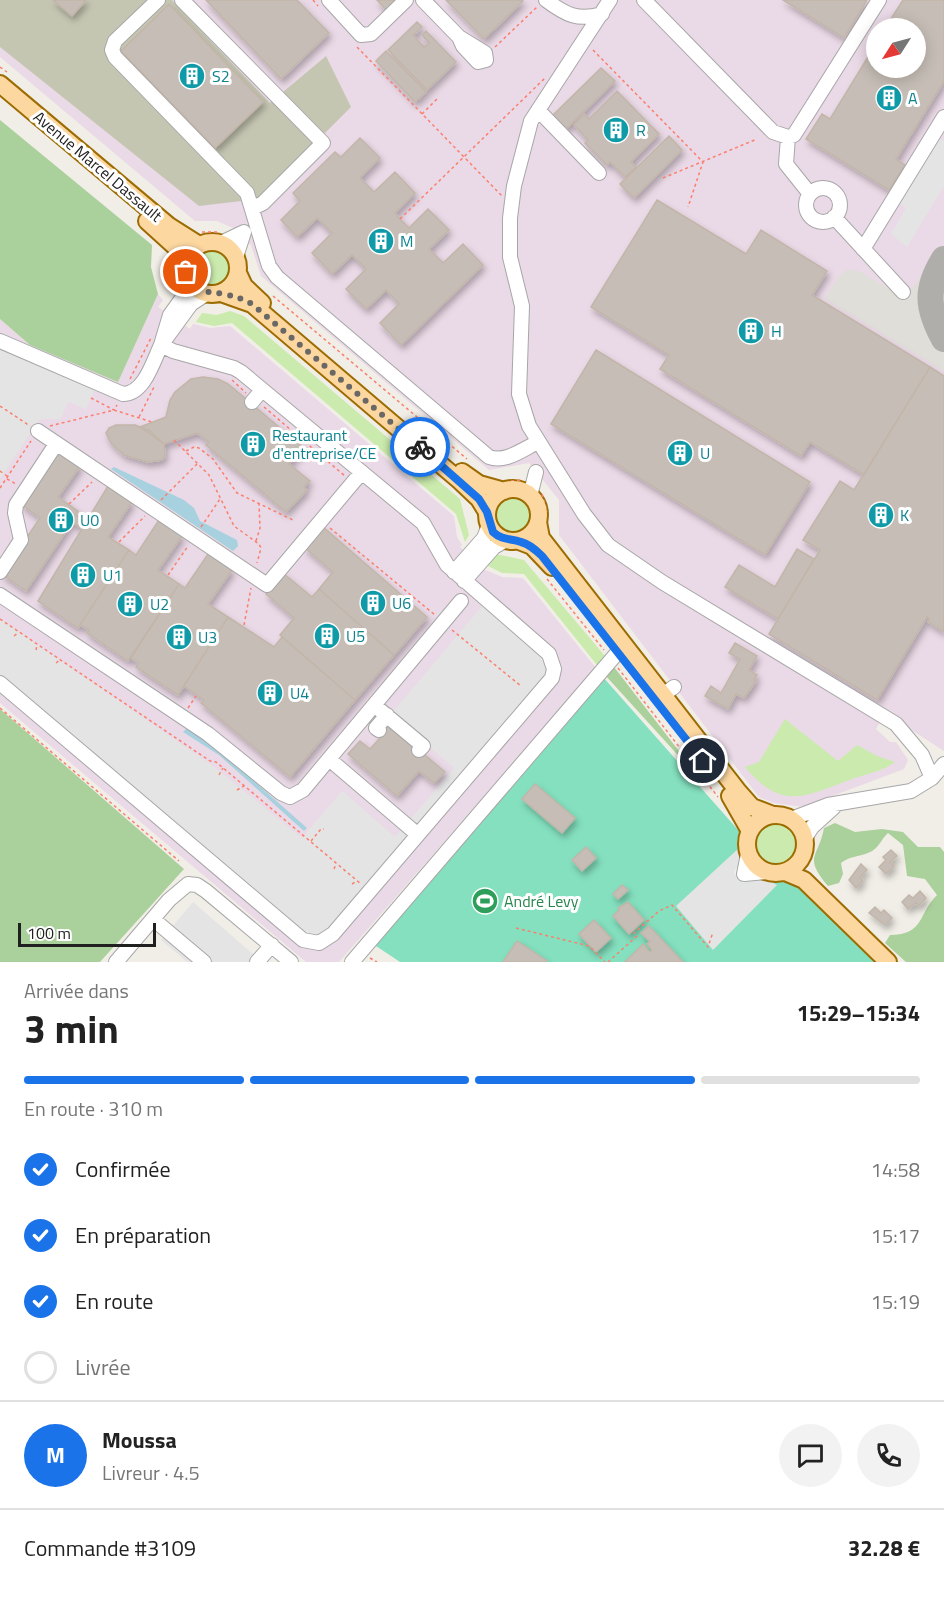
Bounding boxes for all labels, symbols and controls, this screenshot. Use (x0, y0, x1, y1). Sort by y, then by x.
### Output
north arrow (866, 18, 926, 78)
map controls (866, 18, 926, 78)
building icon: S2 (177, 61, 207, 91)
place label: S2 (212, 64, 230, 88)
building icon: A (874, 83, 904, 113)
place label: A (908, 86, 918, 110)
street label: Avenue Marcel Dassault (28, 105, 168, 227)
building icon: R (601, 115, 631, 145)
place label: R (636, 118, 646, 142)
building icon: M (366, 226, 396, 256)
place label: M (400, 229, 413, 253)
pin (160, 246, 211, 297)
icon: bag (169, 255, 202, 288)
building icon: H (736, 316, 766, 346)
place label: H (771, 319, 782, 343)
courier (390, 417, 450, 477)
place label: Restaurant d'entreprise/CE (272, 423, 376, 465)
building icon: Restaurant d'entreprise/CE (238, 429, 268, 459)
icon: bike (404, 431, 437, 464)
building icon: U (665, 438, 695, 468)
place label: U (700, 441, 710, 465)
building icon: K (866, 500, 896, 530)
place label: K (900, 503, 909, 527)
building icon: U0 (46, 505, 76, 535)
place label: U0 (80, 508, 99, 532)
building icon: U1 (68, 560, 98, 590)
place label: U1 (103, 563, 122, 587)
building icon: U6 (358, 588, 388, 618)
building icon: U2 (115, 589, 145, 619)
place label: U6 (392, 591, 411, 615)
place label: U2 (150, 592, 169, 616)
building icon: U5 (312, 621, 342, 651)
building icon: U3 (164, 622, 194, 652)
place label: U5 (346, 624, 365, 648)
place label: U3 (198, 625, 217, 649)
building icon: U4 (255, 678, 285, 708)
place label: U4 (290, 681, 309, 705)
pin (677, 735, 728, 786)
icon: home (686, 744, 719, 777)
sports icon: André Levy (470, 886, 500, 916)
place label: André Levy (504, 889, 579, 913)
scale bar (18, 920, 156, 947)
text: 100 m (27, 921, 71, 945)
text: Arrivée dans (24, 975, 129, 1006)
text: 15:29–15:34 (797, 996, 920, 1030)
text: 3 min (24, 999, 119, 1058)
text: En route · 310 m (24, 1093, 163, 1124)
text: Confirmée (75, 1152, 171, 1186)
icon: check (24, 1153, 57, 1186)
text: 14:58 (871, 1154, 920, 1185)
text: En préparation (75, 1218, 211, 1252)
icon: check (24, 1219, 57, 1252)
text: 15:17 (871, 1220, 920, 1251)
text: En route (75, 1284, 153, 1318)
icon: check (24, 1285, 57, 1318)
text: 15:19 (871, 1286, 920, 1317)
text: Livrée (75, 1350, 131, 1384)
text: Moussa (102, 1423, 177, 1457)
button: chat (779, 1424, 842, 1487)
button: phone (857, 1424, 920, 1487)
text: M (46, 1438, 65, 1472)
text: Livreur · 4.5 (102, 1457, 200, 1488)
text: Commande #3109 (24, 1531, 196, 1565)
text: 32.28 € (848, 1531, 920, 1565)

